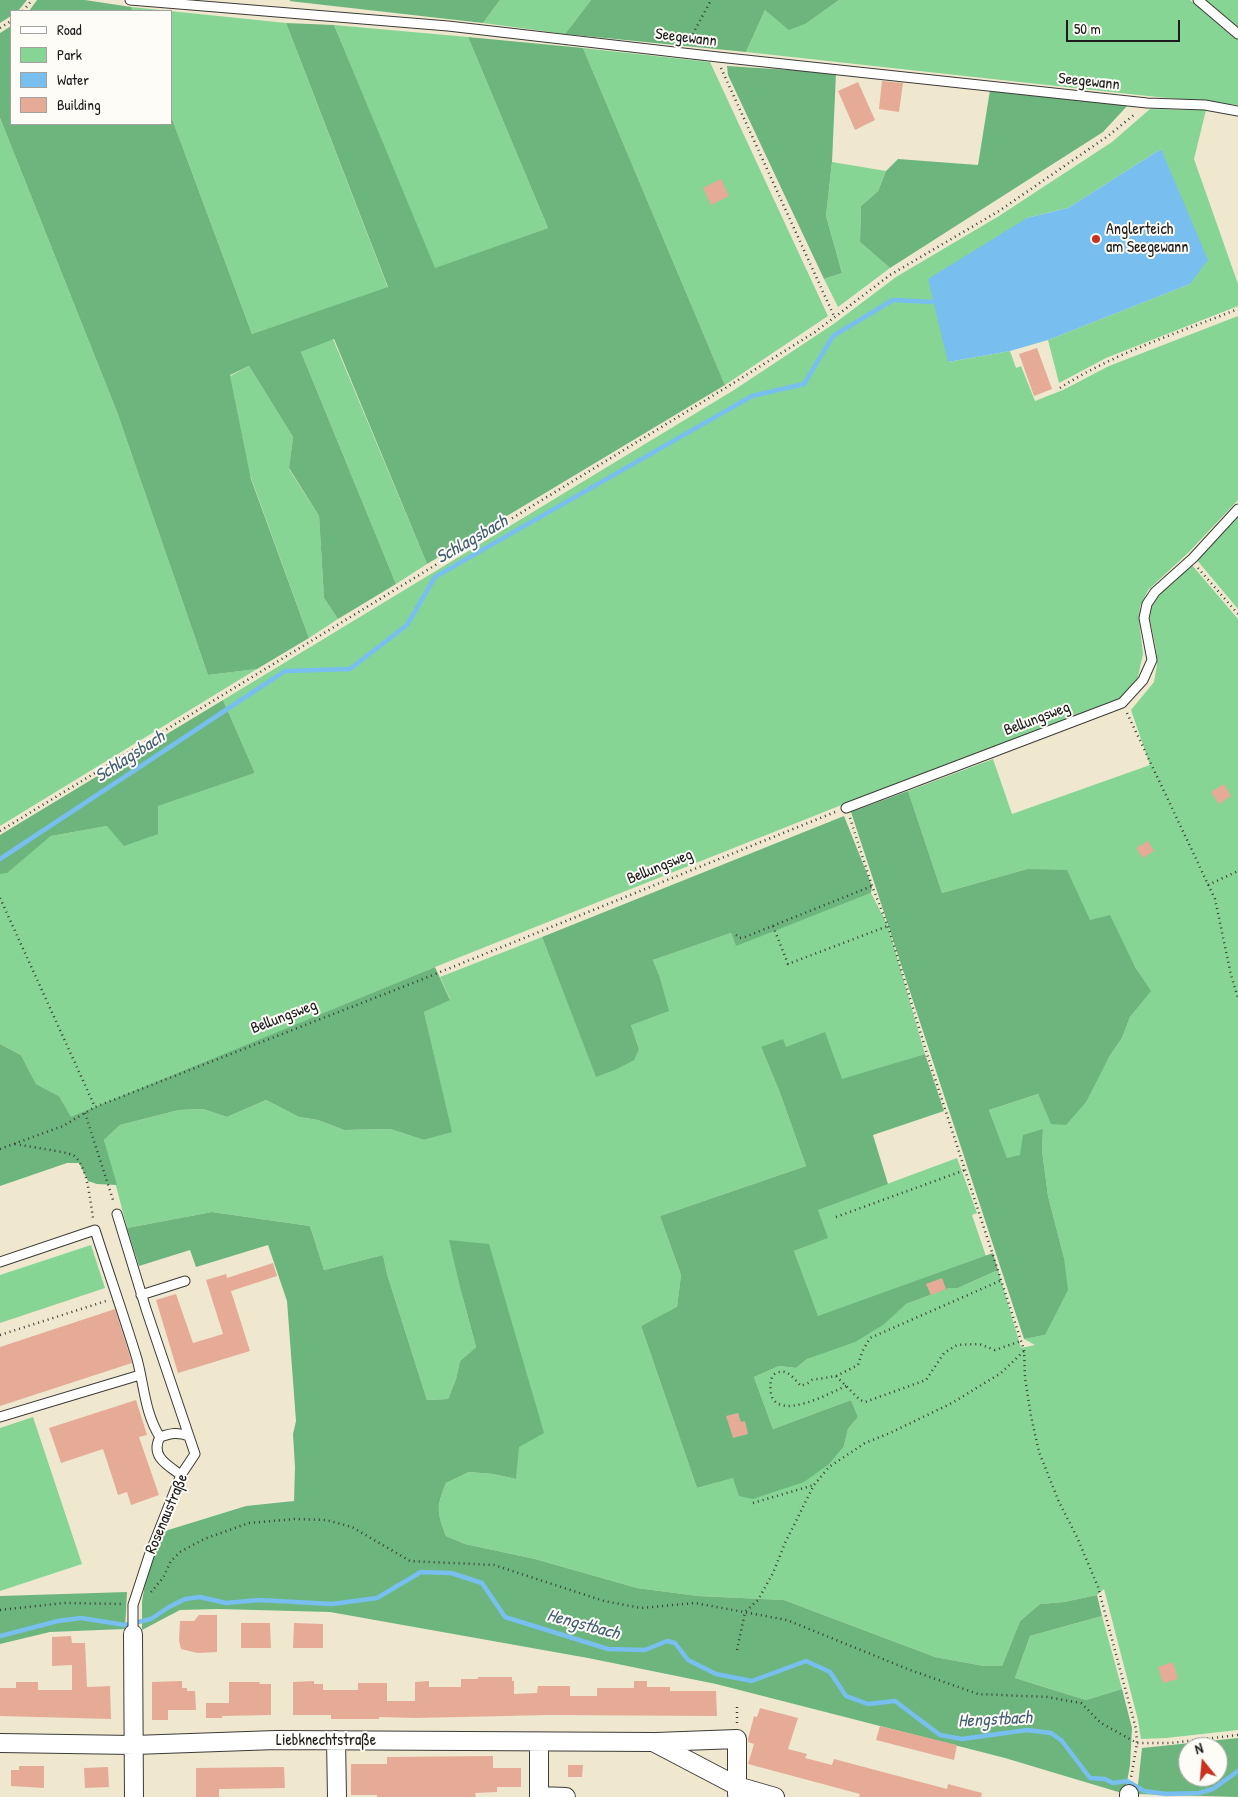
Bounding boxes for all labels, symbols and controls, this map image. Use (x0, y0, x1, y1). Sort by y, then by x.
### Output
legend (10, 10, 172, 125)
scale bar (1068, 10, 1182, 42)
text: 50 m (1074, 18, 1101, 39)
text: Road (57, 19, 82, 40)
street label: Seegewann (654, 25, 718, 51)
text: Park (57, 44, 82, 65)
text: Water (57, 69, 89, 90)
street label: Seegewann (1057, 69, 1121, 95)
text: Building (57, 94, 101, 115)
place label: Anglerteich am Seegewann (1106, 220, 1189, 258)
marker: Anglerteich am Seegewann (1090, 233, 1102, 245)
water label: Schlagsbach (433, 511, 511, 569)
street label: Bellungsweg (1001, 698, 1073, 740)
water label: Schlagsbach (91, 727, 169, 787)
street label: Bellungsweg (624, 845, 696, 889)
street label: Bellungsweg (248, 996, 320, 1038)
street label: Rosenaustraße (142, 1471, 192, 1557)
water label: Hengstbach (545, 1605, 621, 1645)
water label: Hengstbach (958, 1707, 1032, 1733)
street label: Liebknechtstraße (276, 1731, 376, 1751)
north arrow (1178, 1737, 1228, 1787)
text: N (1192, 1738, 1205, 1758)

